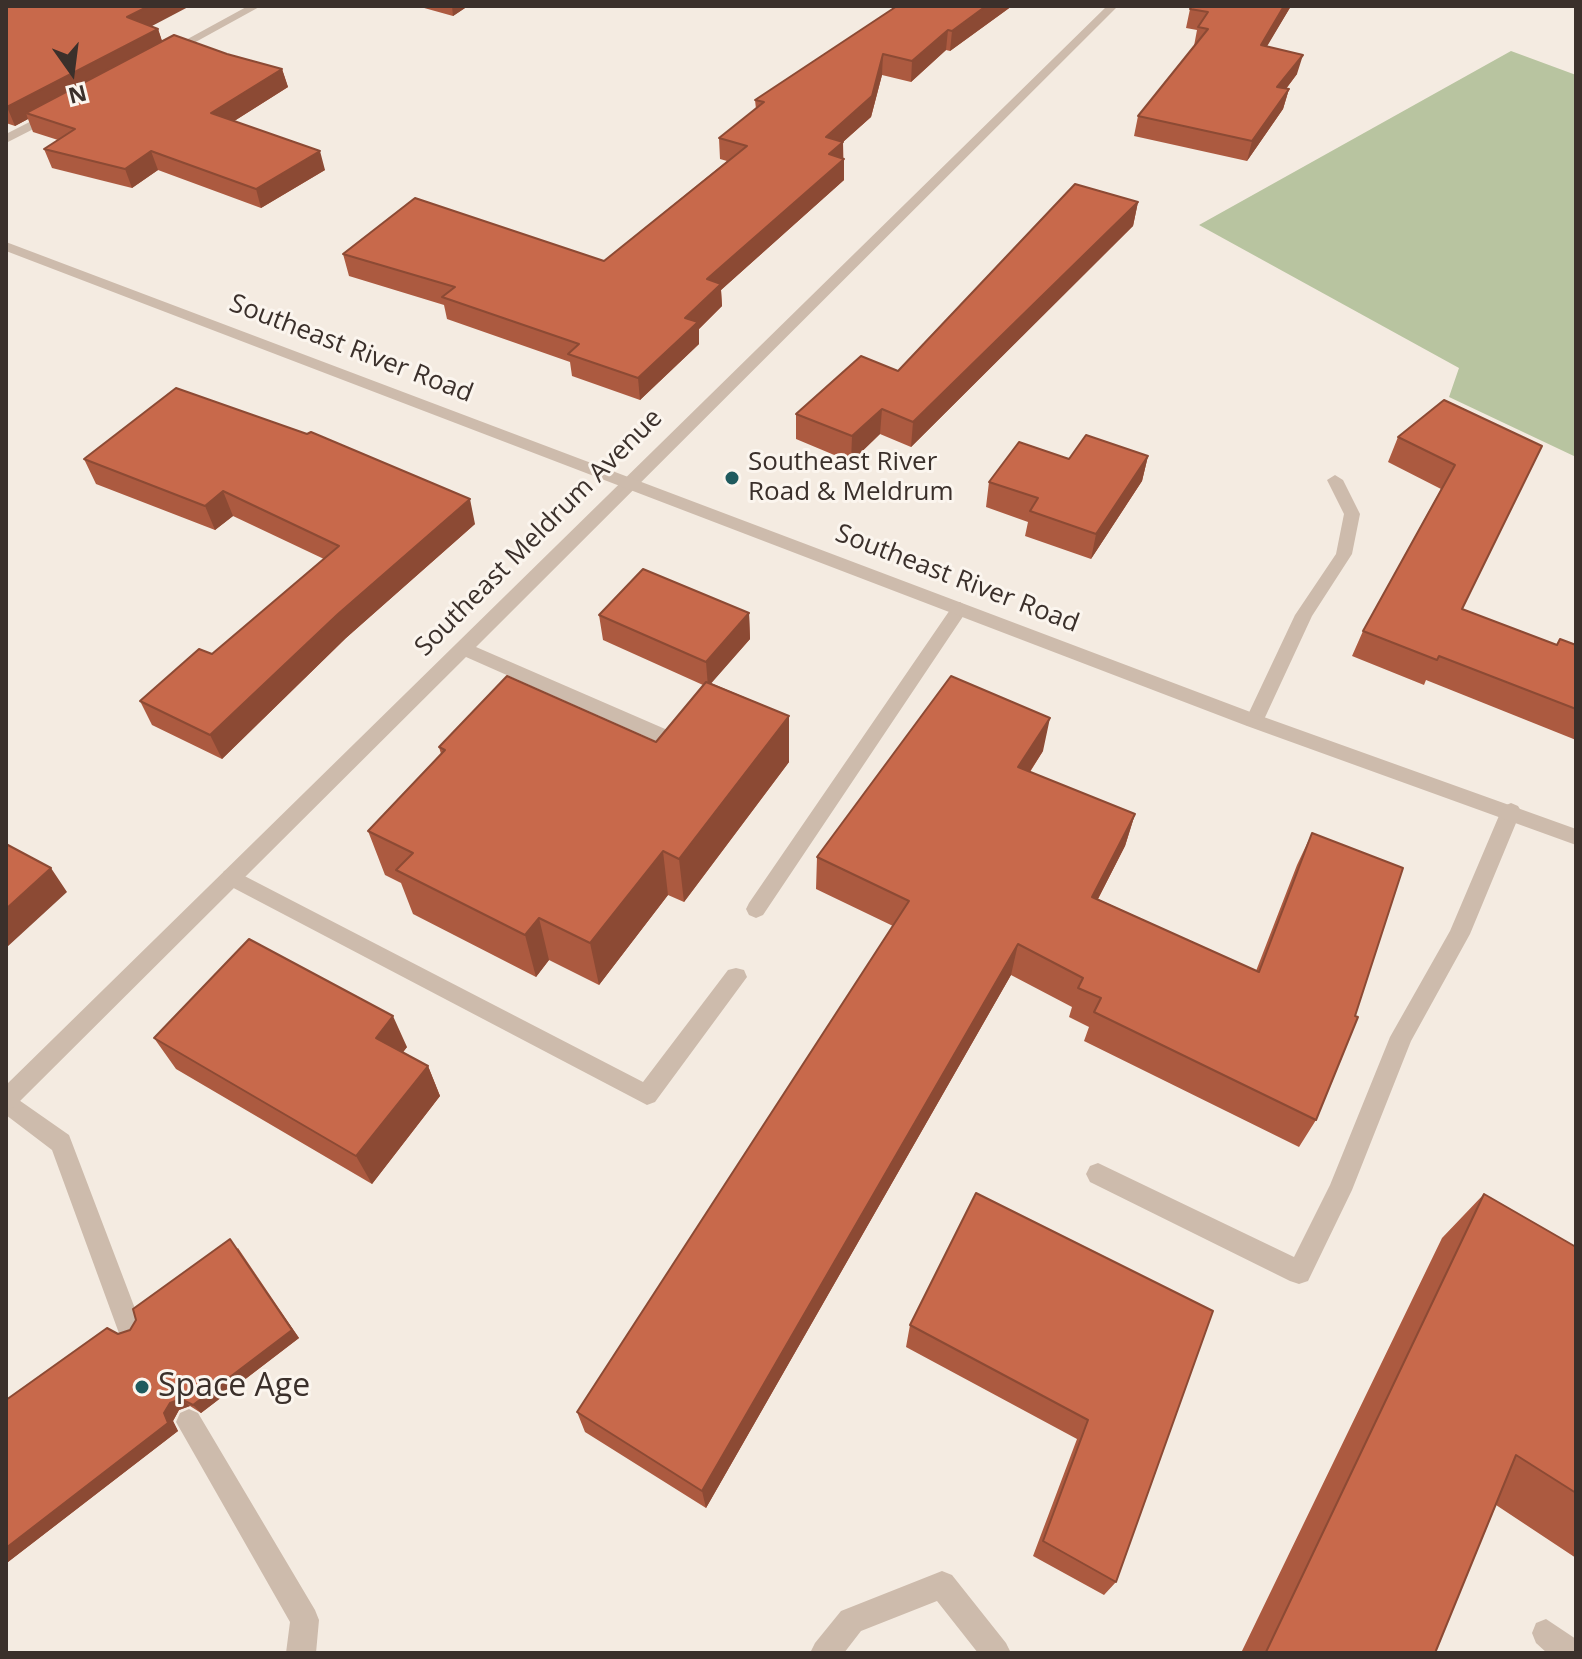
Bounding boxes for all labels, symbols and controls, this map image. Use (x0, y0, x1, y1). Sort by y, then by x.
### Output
north arrow (32, 32, 112, 112)
text: N (66, 79, 90, 112)
street label: Southeast River Road (225, 288, 477, 410)
street label: Southeast Meldrum Avenue (409, 403, 669, 663)
place label: Southeast River Road & Meldrum (748, 447, 954, 508)
marker: Southeast River Road & Meldrum (723, 469, 741, 487)
street label: Southeast River Road (831, 518, 1083, 640)
place label: Space Age (158, 1368, 310, 1406)
marker: Space Age (133, 1378, 151, 1396)

